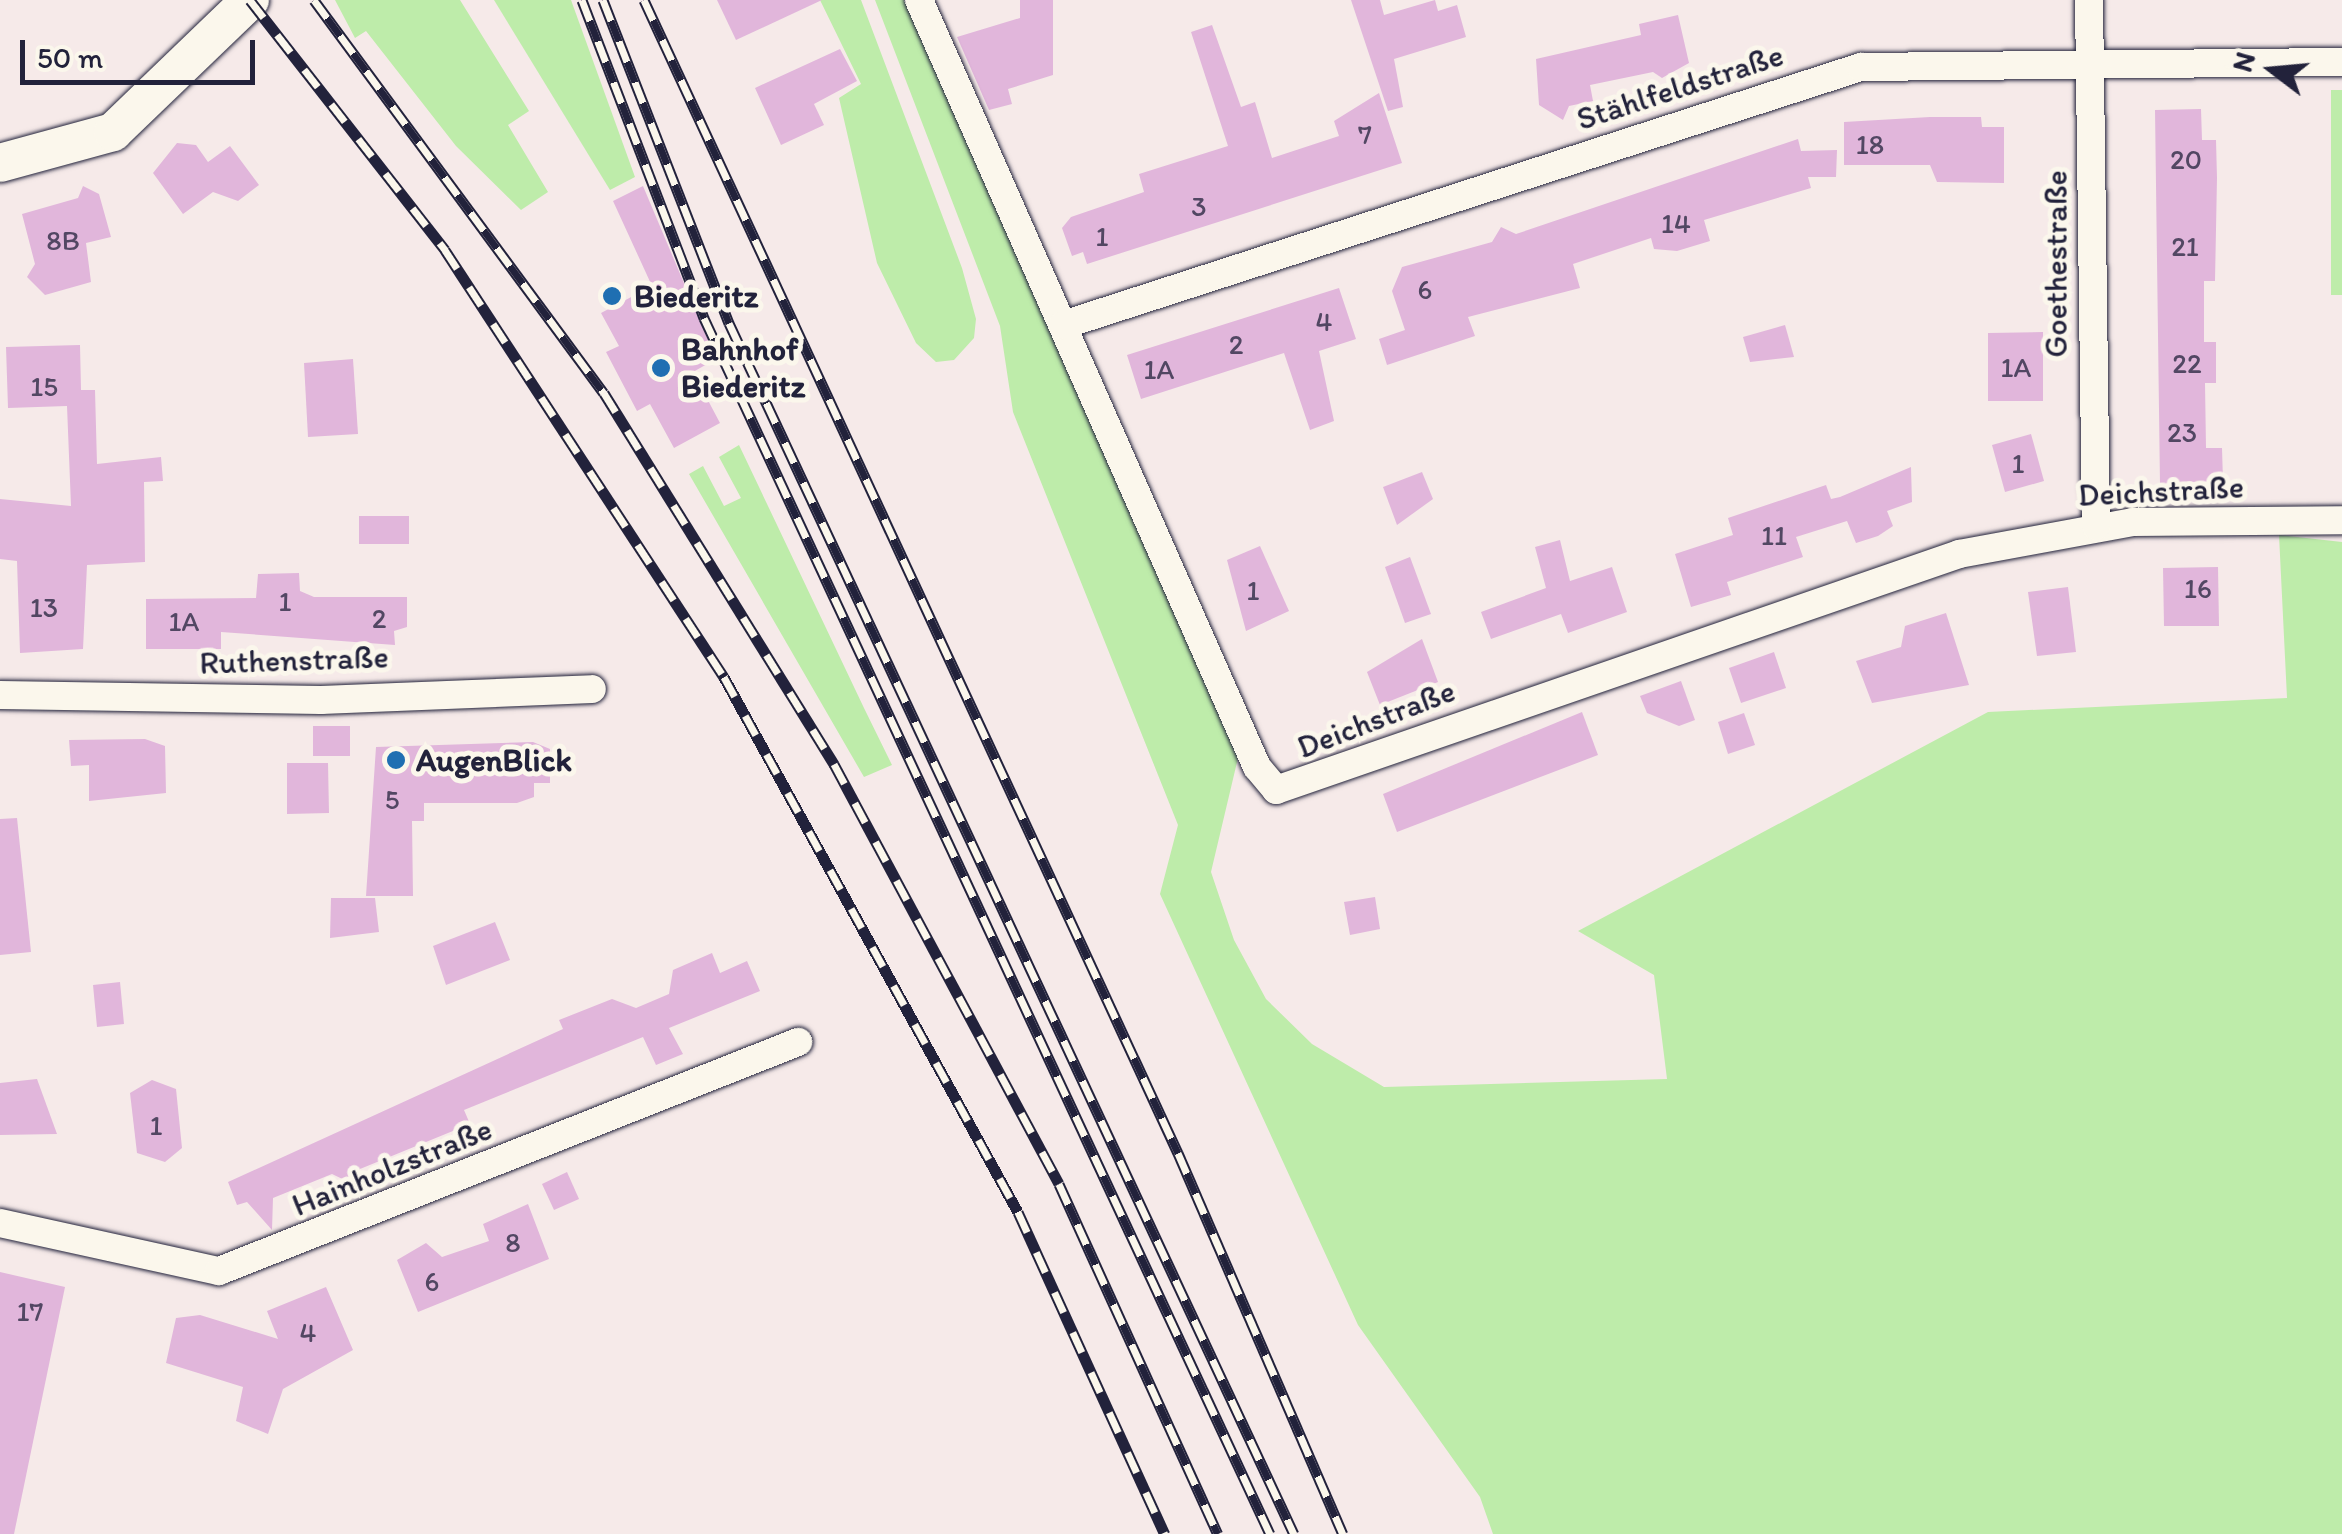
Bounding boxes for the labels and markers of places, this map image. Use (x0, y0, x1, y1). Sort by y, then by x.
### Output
place label: Biederitz (634, 277, 758, 315)
marker: Biederitz (599, 283, 625, 309)
place label: Bahnhof Biederitz (681, 331, 805, 406)
marker: Bahnhof Biederitz (650, 357, 672, 379)
place label: AugenBlick (416, 741, 572, 779)
marker: AugenBlick (385, 749, 407, 771)

